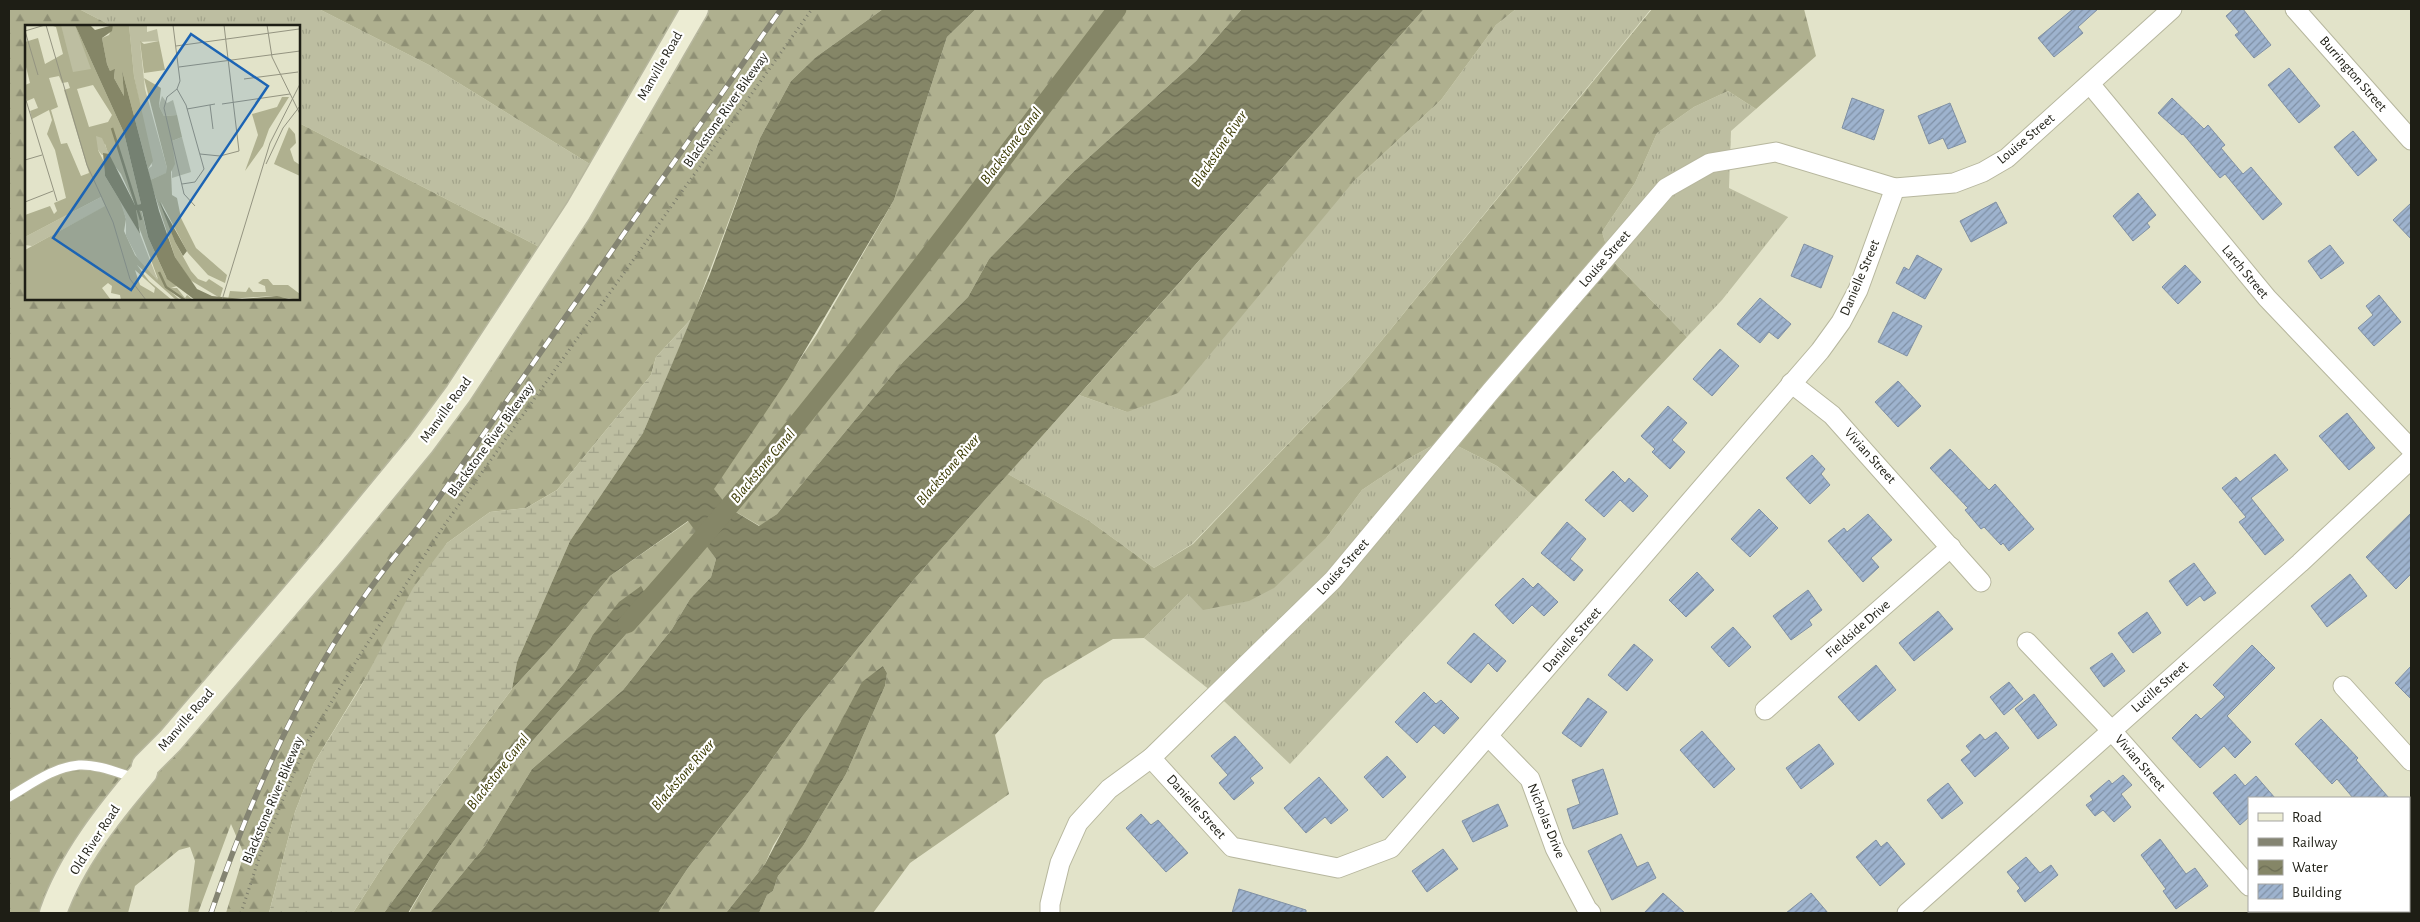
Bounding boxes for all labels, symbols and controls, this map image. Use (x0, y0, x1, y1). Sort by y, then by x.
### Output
inset map (25, 25, 300, 300)
street label: Manville Road (635, 29, 685, 103)
street label: Burrington Street (2317, 34, 2390, 115)
street label: Blackstone River Bikeway (681, 50, 771, 170)
water label: Blackstone Canal (977, 105, 1045, 187)
water label: Blackstone River (1188, 107, 1250, 190)
street label: Louise Street (1995, 111, 2058, 167)
street label: Louise Street (1577, 228, 1634, 290)
street label: Danielle Street (1838, 237, 1882, 318)
street label: Larch Street (2219, 243, 2271, 302)
street label: Manville Road (418, 375, 474, 445)
street label: Blackstone River Bikeway (445, 381, 537, 499)
water label: Blackstone Canal (728, 426, 798, 506)
street label: Vivian Street (1842, 426, 1899, 487)
water label: Blackstone River (913, 431, 983, 508)
street label: Louise Street (1314, 536, 1372, 598)
street label: Fieldside Drive (1823, 597, 1893, 661)
street label: Danielle Street (1540, 604, 1604, 675)
street label: Lucille Street (2129, 658, 2192, 715)
street label: Manville Road (155, 686, 217, 754)
water label: Blackstone Canal (464, 731, 532, 813)
street label: Vivian Street (2112, 732, 2168, 794)
street label: Blackstone River Bikeway (240, 734, 306, 866)
water label: Blackstone River (648, 736, 718, 813)
street label: Danielle Street (1164, 772, 1229, 842)
street label: Nicholas Drive (1525, 782, 1567, 860)
legend (2248, 797, 2410, 912)
street label: Old River Road (67, 803, 123, 877)
text: Road (2292, 810, 2322, 825)
text: Railway (2292, 835, 2338, 850)
text: Water (2292, 860, 2328, 875)
text: Building (2292, 885, 2342, 900)

